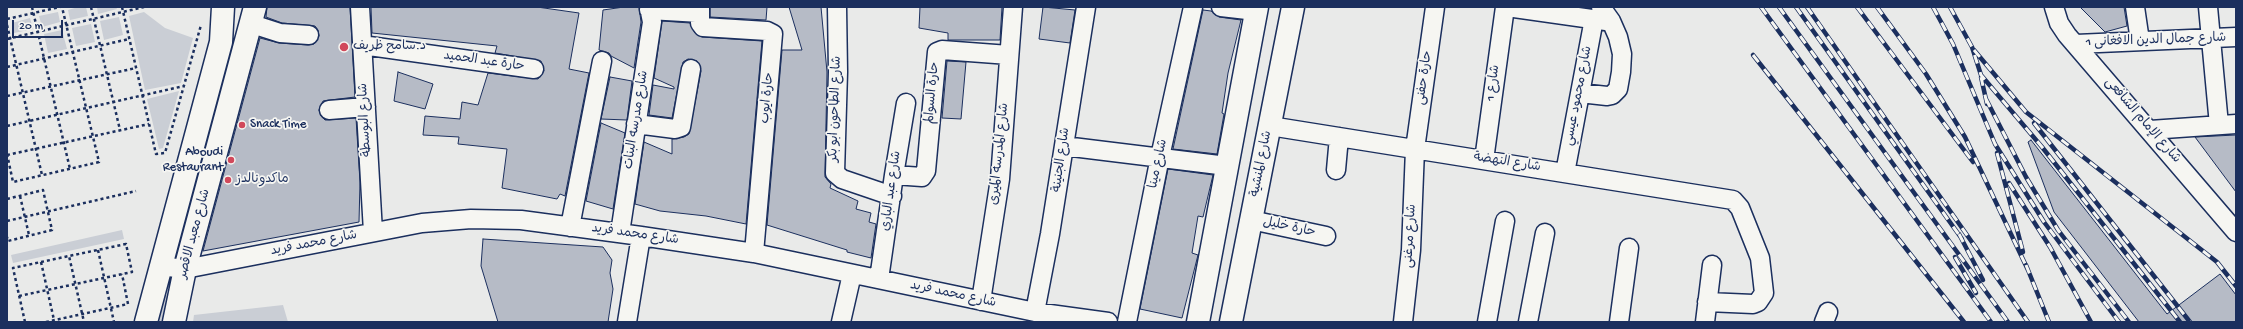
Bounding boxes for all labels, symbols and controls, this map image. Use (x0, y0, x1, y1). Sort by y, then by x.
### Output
scale bar (14, 12, 65, 38)
text: 20 m (19, 20, 43, 34)
street label: شارع جمال الدين الافغانى 1 (2086, 31, 2226, 51)
place label: د.سامح ظريف (353, 39, 426, 55)
marker: د.سامح ظريف (338, 41, 350, 53)
street label: شارع محمود عيسي (1562, 45, 1596, 147)
street label: حارة عبد الحميد (442, 49, 526, 75)
street label: حارة حفنى (1413, 50, 1437, 106)
street label: شارع الطاحون ابو بكر (826, 56, 846, 162)
street label: حارة السوالم (923, 61, 943, 125)
street label: شارع 1 (1484, 64, 1504, 102)
street label: شارع مدرسه البنات (621, 69, 653, 171)
street label: حارة ايوب (758, 72, 778, 124)
street label: شارع الإمام الشافعى (2101, 75, 2183, 167)
street label: شارع البوسطة (356, 83, 376, 157)
street label: شارع المدرسه الميرى (987, 102, 1013, 206)
place label: Snack Time (250, 117, 306, 133)
marker: Snack Time (237, 120, 247, 130)
street label: شارع الجنينة (1050, 127, 1074, 193)
street label: شارع المنشية (1248, 130, 1276, 198)
street label: شارع مينا (1146, 138, 1172, 190)
place label: Aboudi Restaurant (163, 145, 223, 176)
street label: شارع عبد الباري (879, 150, 905, 232)
street label: شارع النهضة (1472, 150, 1542, 176)
marker: Aboudi Restaurant (226, 155, 236, 165)
place label: ماكدونالدز (236, 172, 289, 188)
marker: ماكدونالدز (223, 175, 233, 185)
street label: شارع معبد الاقصر (176, 187, 214, 281)
street label: شارع مرغنى (1402, 204, 1420, 268)
street label: حارة خليل (1261, 215, 1317, 241)
street label: شارع محمد فريد (591, 221, 679, 249)
street label: شارع محمد فريد (269, 228, 359, 260)
street label: شارع محمد فريد (909, 278, 997, 312)

